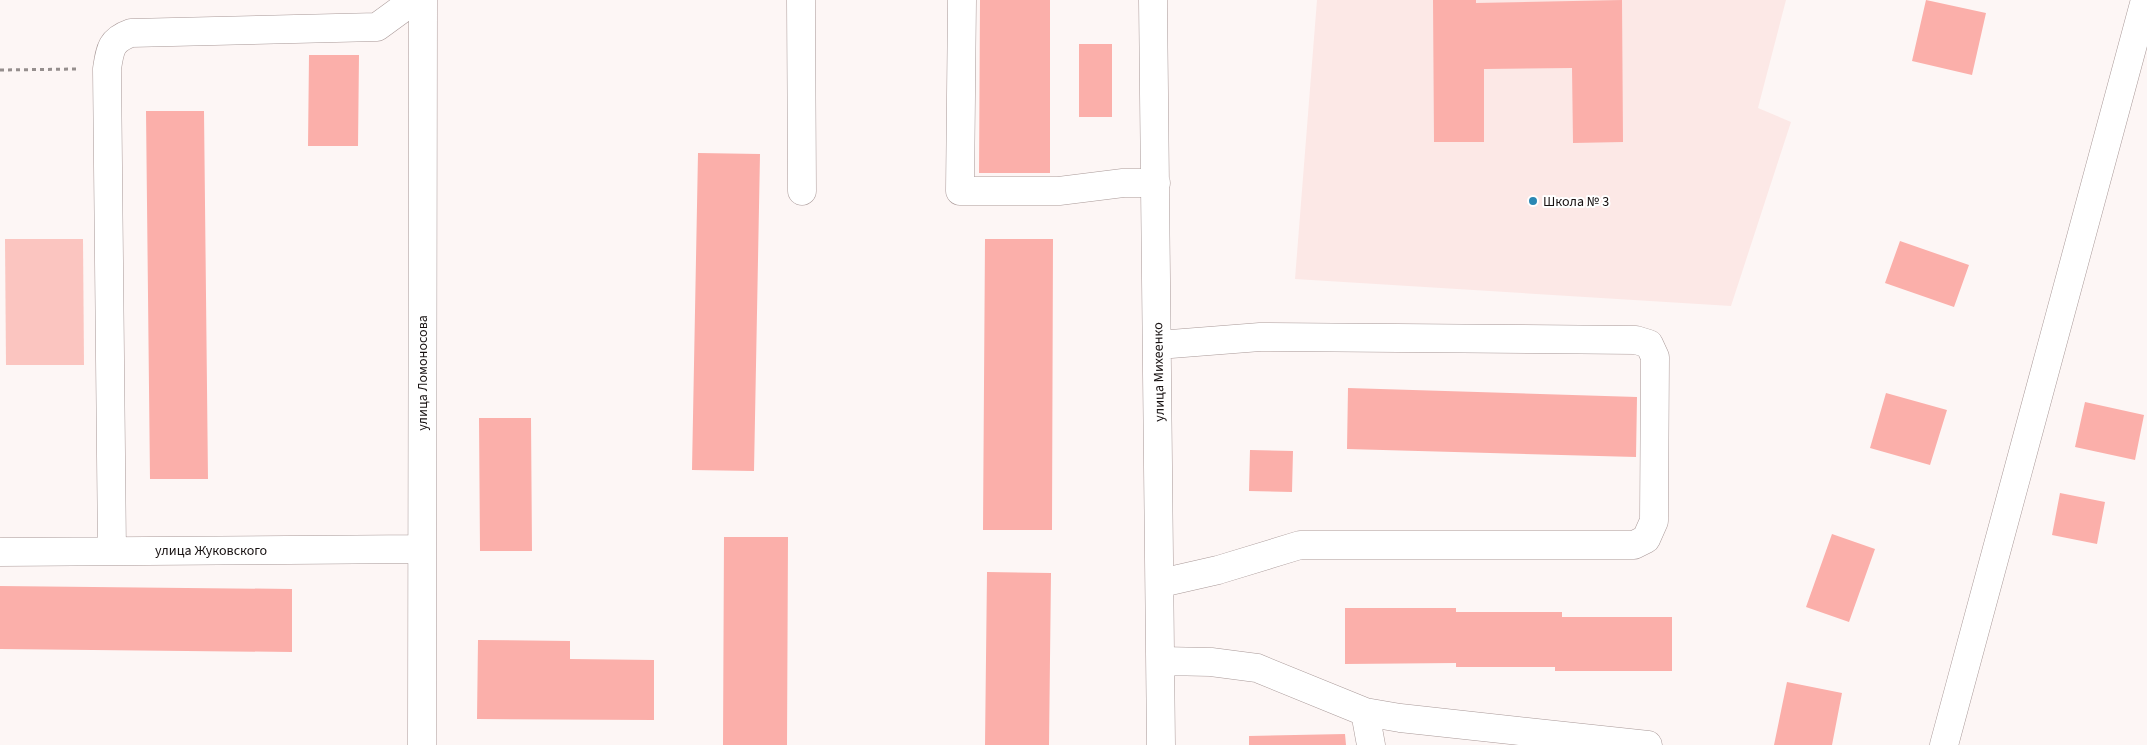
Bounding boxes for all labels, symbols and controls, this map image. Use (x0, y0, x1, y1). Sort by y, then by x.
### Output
place label: Школа № 3 (1543, 192, 1609, 212)
marker: Школа № 3 (1527, 195, 1539, 207)
street label: улица Ломоносова (413, 315, 433, 431)
street label: улица Михеенко (1148, 322, 1170, 422)
street label: улица Жуковского (155, 541, 267, 561)

